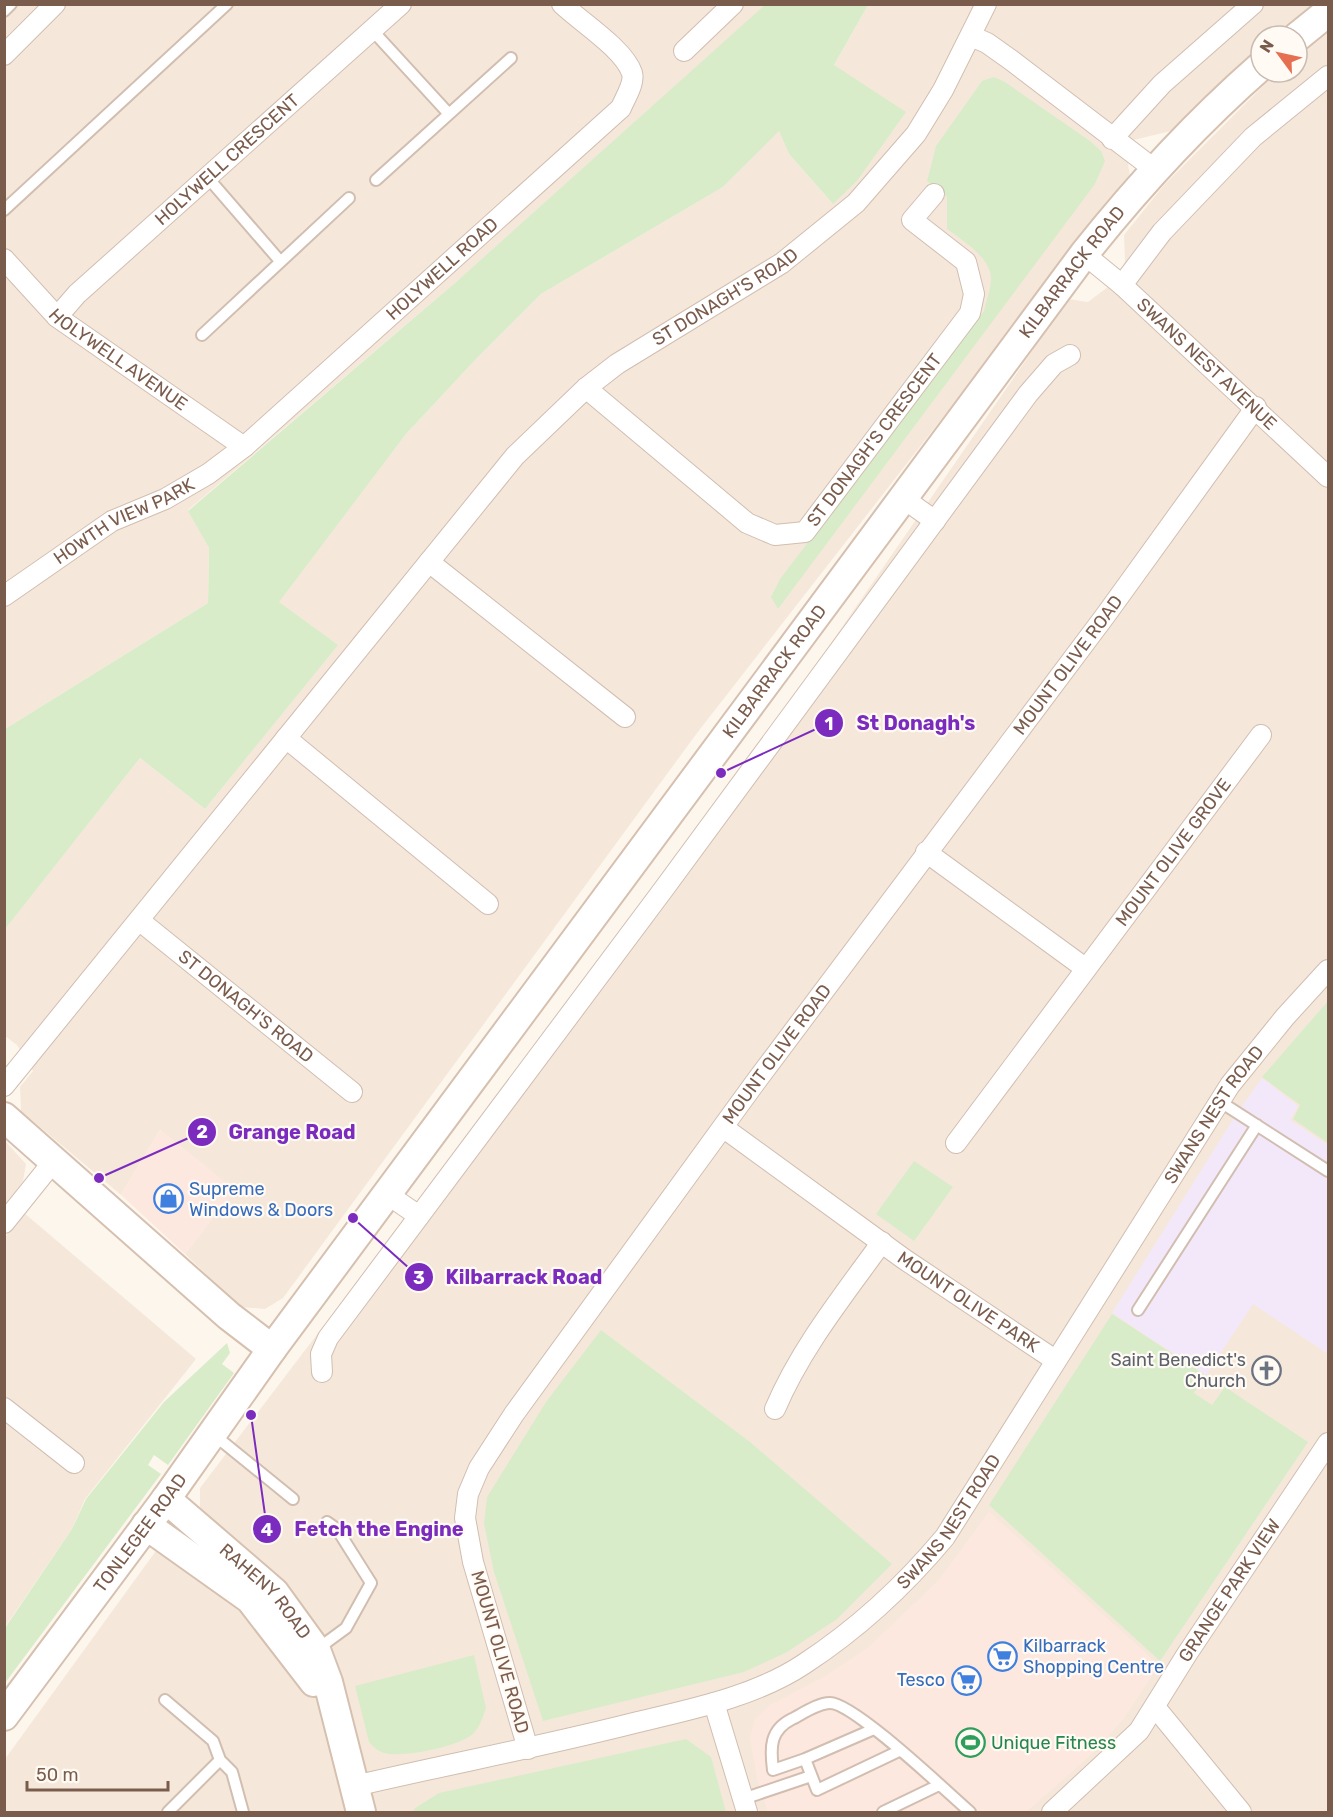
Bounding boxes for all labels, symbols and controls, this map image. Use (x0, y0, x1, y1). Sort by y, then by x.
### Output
north arrow (1249, 24, 1309, 84)
text: N (1256, 36, 1278, 56)
street label: HOLYWELL CRESCENT (150, 89, 304, 230)
street label: KILBARRACK ROAD (1014, 202, 1130, 342)
street label: HOLYWELL ROAD (382, 213, 503, 325)
street label: ST DONAGH'S ROAD (648, 243, 803, 351)
street label: SWANS NEST AVENUE (1132, 293, 1281, 435)
street label: HOLYWELL AVENUE (44, 304, 192, 415)
street label: ST DONAGH'S CRESCENT (802, 349, 947, 531)
street label: HOWTH VIEW PARK (49, 473, 199, 569)
street label: MOUNT OLIVE ROAD (1009, 591, 1127, 739)
street label: KILBARRACK ROAD (718, 600, 831, 742)
callout: St Donagh's (814, 704, 987, 742)
text: St Donagh's (857, 711, 975, 735)
text: 1 (825, 713, 833, 735)
street label: MOUNT OLIVE GROVE (1111, 774, 1236, 931)
street label: ST DONAGH'S ROAD (174, 945, 318, 1067)
street label: MOUNT OLIVE ROAD (718, 980, 836, 1128)
street label: SWANS NEST ROAD (1159, 1041, 1268, 1188)
callout: Grange Road (187, 1113, 368, 1151)
text: Grange Road (228, 1120, 356, 1144)
text: 2 (196, 1121, 208, 1143)
place label: Supreme Windows & Doors (189, 1178, 333, 1221)
shop icon: Supreme Windows & Doors (152, 1183, 184, 1215)
street label: MOUNT OLIVE PARK (893, 1247, 1044, 1357)
callout: Kilbarrack Road (404, 1258, 615, 1296)
text: Kilbarrack Road (446, 1265, 602, 1289)
text: 3 (413, 1267, 425, 1289)
place label: Saint Benedict's Church (1110, 1349, 1246, 1392)
church icon: Saint Benedict's Church (1251, 1354, 1283, 1386)
street label: SWANS NEST ROAD (892, 1450, 1005, 1594)
street label: TONLEGEE ROAD (89, 1469, 191, 1597)
callout: Fetch the Engine (252, 1510, 476, 1548)
street label: GRANGE PARK VIEW (1174, 1515, 1285, 1666)
text: Fetch the Engine (294, 1517, 464, 1541)
text: 4 (261, 1519, 273, 1541)
street label: RAHENY ROAD (215, 1539, 315, 1643)
street label: MOUNT OLIVE ROAD (466, 1568, 534, 1736)
place label: Kilbarrack Shopping Centre (1023, 1635, 1164, 1678)
supermarket icon: Kilbarrack Shopping Centre (986, 1640, 1018, 1672)
supermarket icon: Tesco (950, 1664, 982, 1696)
place label: Tesco (897, 1669, 945, 1691)
sports icon: Unique Fitness (954, 1727, 986, 1759)
place label: Unique Fitness (991, 1732, 1116, 1754)
scale bar (27, 1754, 168, 1792)
text: 50 m (36, 1764, 79, 1786)

